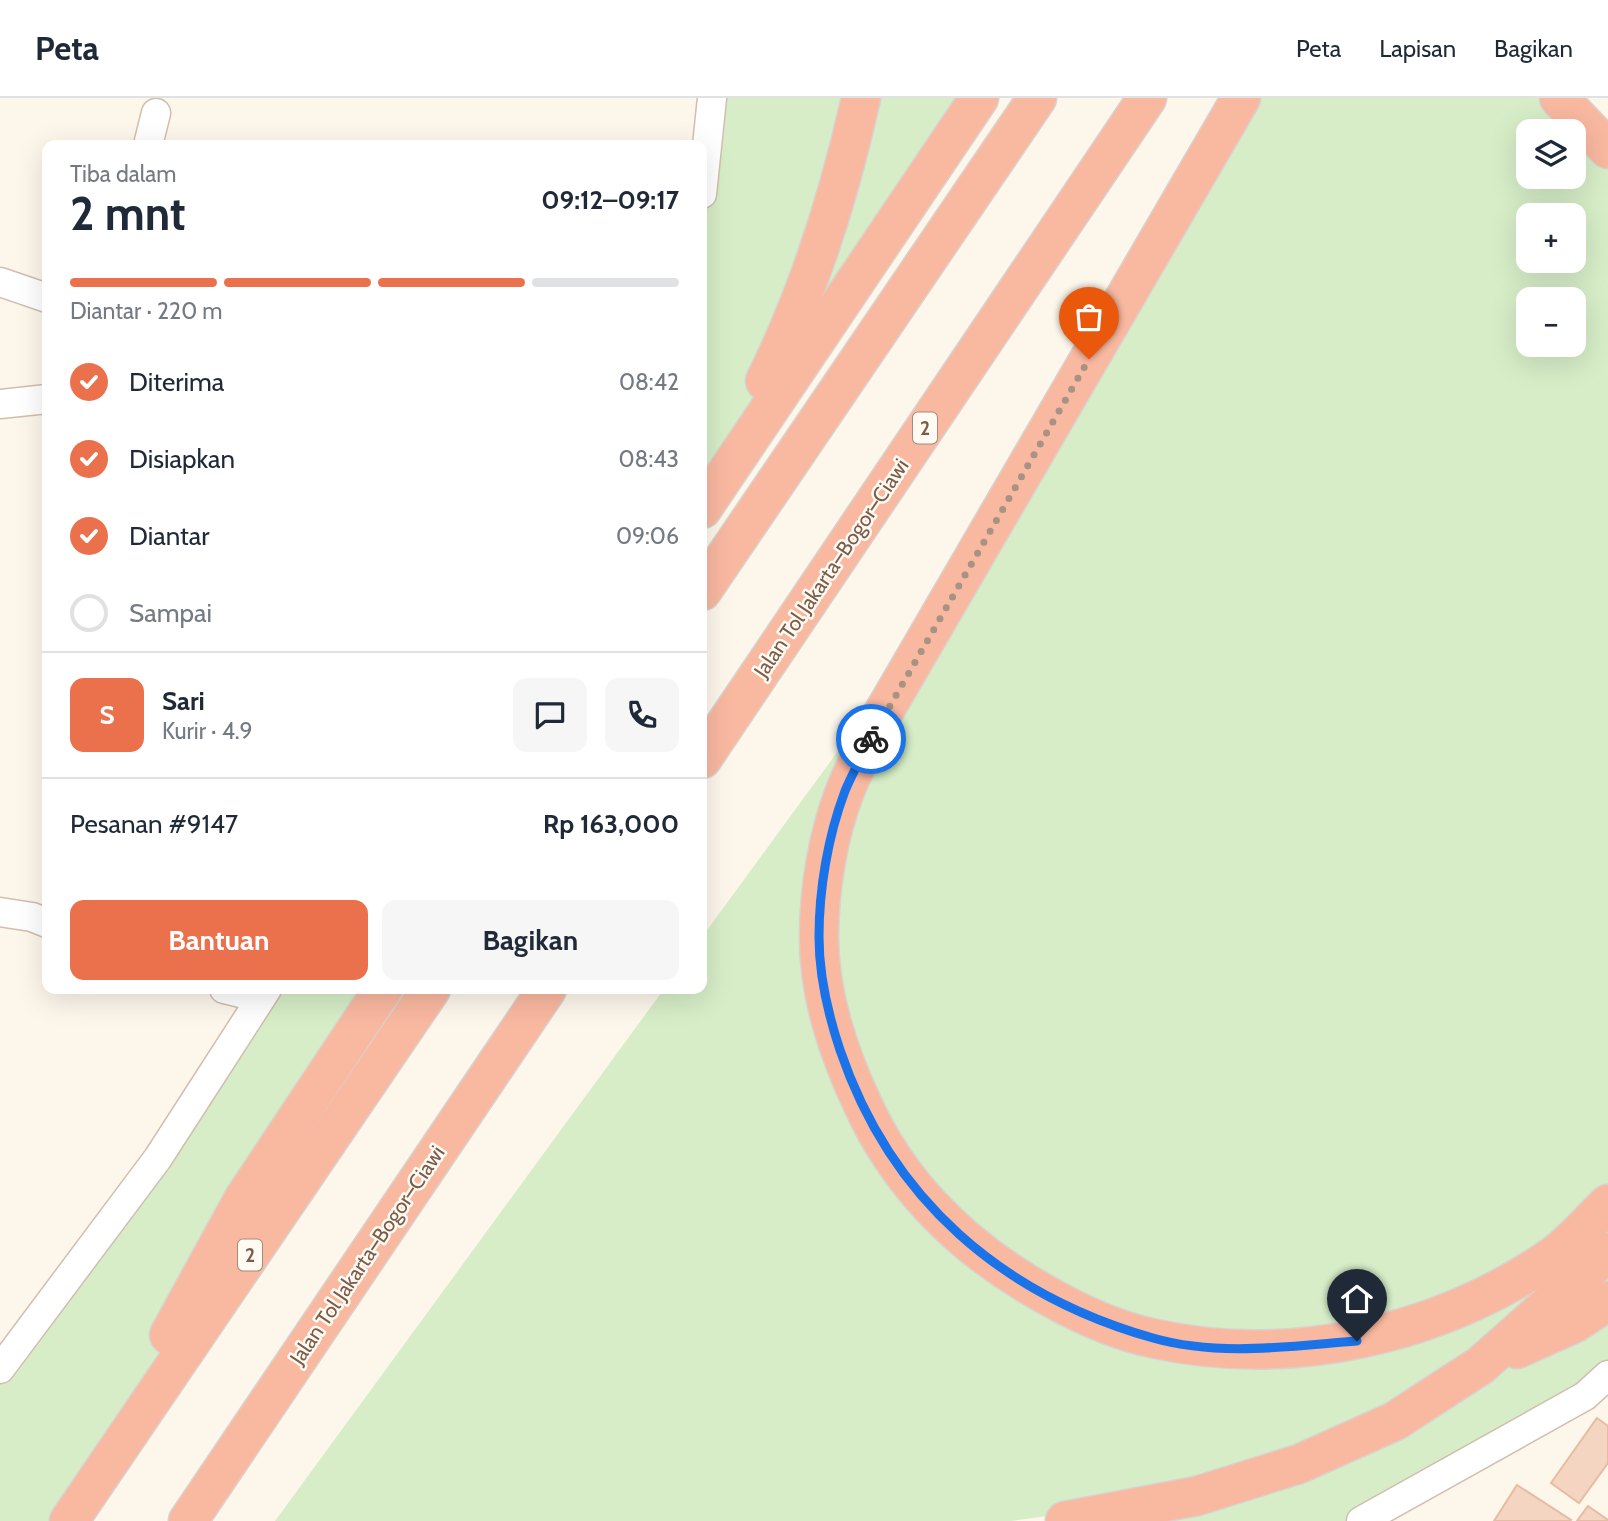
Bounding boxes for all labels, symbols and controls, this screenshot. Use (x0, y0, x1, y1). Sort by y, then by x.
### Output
text: Peta (35, 28, 99, 68)
text: Peta (1296, 34, 1341, 63)
text: Lapisan (1379, 34, 1456, 63)
text: Bagikan (1494, 34, 1573, 63)
map controls (1516, 119, 1586, 357)
button: layers (1516, 119, 1586, 189)
text: Tiba dalam (70, 160, 176, 188)
text: 09:12–09:17 (541, 184, 679, 216)
text: 2 mnt (70, 186, 186, 242)
button: + (1516, 203, 1586, 273)
pin (1059, 287, 1119, 359)
button: − (1516, 287, 1586, 357)
text: Diantar · 220 m (70, 297, 223, 325)
icon: bag (1070, 298, 1108, 336)
icon: check (70, 363, 108, 401)
text: Diterima (129, 366, 224, 398)
text: 08:42 (619, 368, 679, 396)
road number: 2 (913, 412, 937, 444)
icon: check (70, 440, 108, 478)
text: Disiapkan (129, 443, 235, 475)
text: 08:43 (618, 445, 679, 473)
street label: Jalan Tol Jakarta–Bogor–Ciawi (748, 454, 914, 683)
icon: check (70, 517, 108, 555)
text: Diantar (129, 520, 210, 552)
text: 09:06 (616, 522, 679, 550)
text: Sampai (129, 597, 212, 629)
button: chat (513, 678, 587, 752)
button: phone (605, 678, 679, 752)
text: Sari (162, 685, 205, 717)
text: S (99, 699, 115, 731)
courier (836, 704, 906, 774)
text: Kurir · 4.9 (162, 717, 253, 745)
icon: bike (852, 720, 890, 758)
text: Pesanan #9147 (70, 808, 238, 840)
text: Rp 163,000 (543, 808, 679, 840)
button: Bantuan (70, 900, 368, 980)
button: Bagikan (382, 900, 679, 980)
street label: Jalan Tol Jakarta–Bogor–Ciawi (284, 1141, 450, 1370)
road number: 2 (238, 1240, 262, 1270)
pin (1327, 1269, 1387, 1341)
icon: home (1338, 1280, 1376, 1318)

